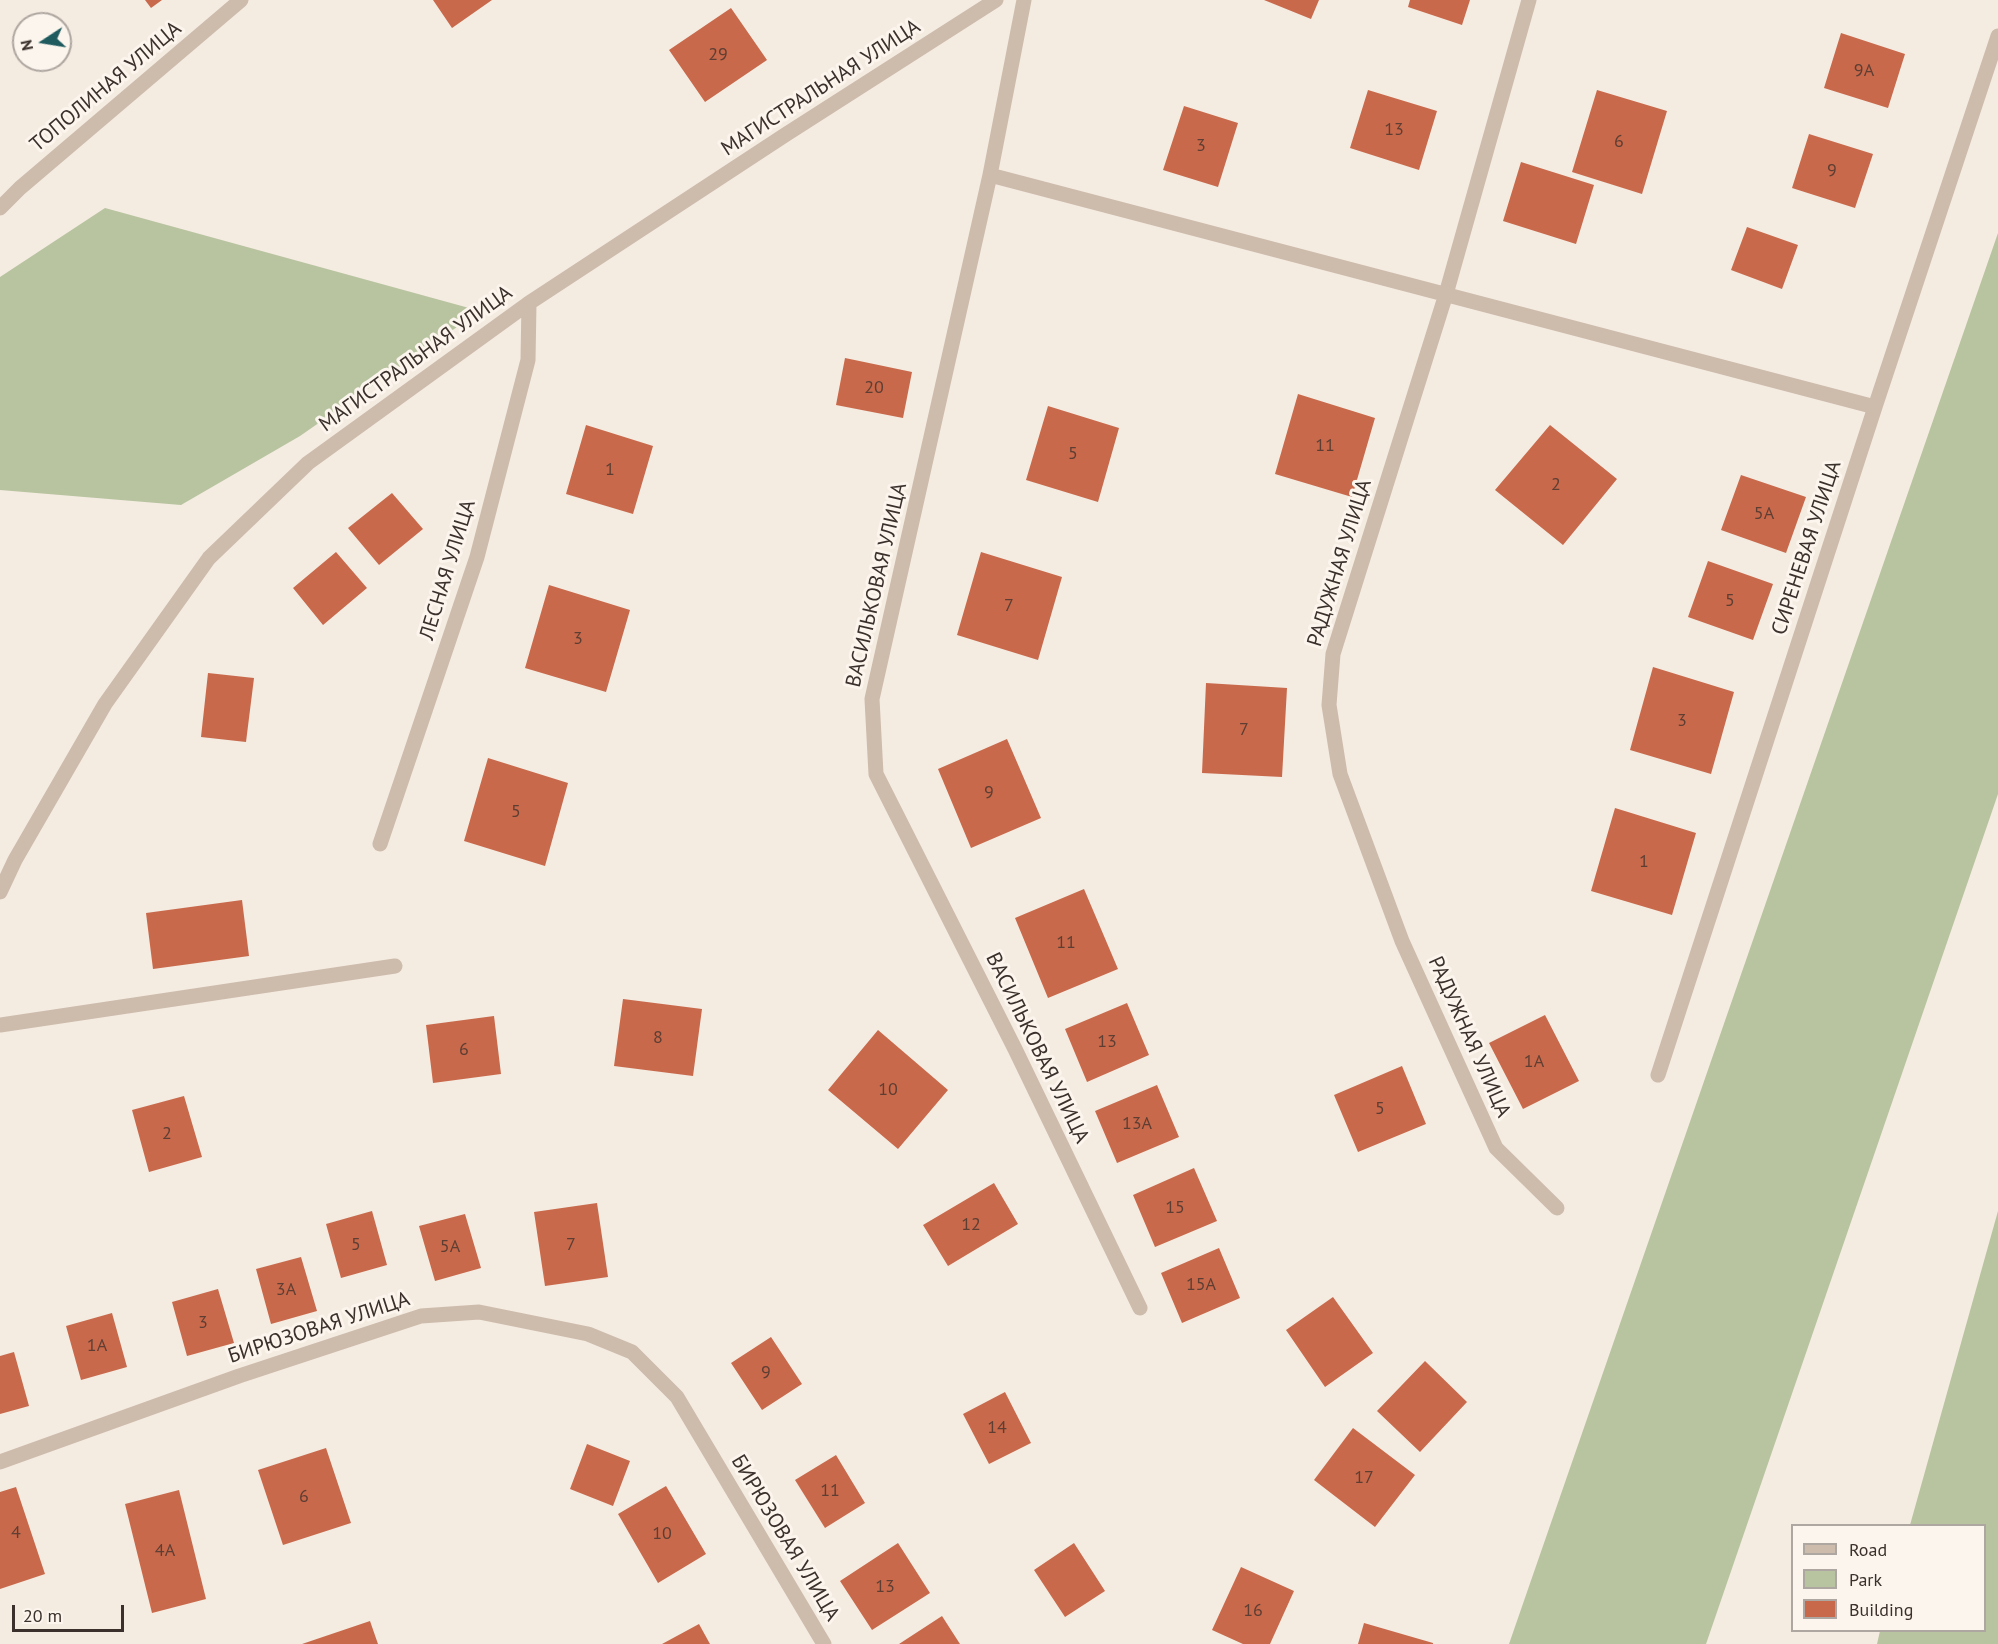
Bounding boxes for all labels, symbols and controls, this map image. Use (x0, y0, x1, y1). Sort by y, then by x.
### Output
north arrow (12, 12, 72, 72)
street label: МАГИСТРАЛЬНАЯ УЛИЦА (717, 14, 925, 162)
street label: ТОПОЛИНАЯ УЛИЦА (25, 16, 187, 158)
text: N (15, 38, 37, 53)
house number: 29 (708, 44, 728, 66)
house number: 9А (1854, 60, 1874, 82)
house number: 13 (1384, 119, 1404, 141)
house number: 6 (1614, 131, 1624, 153)
house number: 3 (1196, 135, 1206, 157)
house number: 9 (1827, 160, 1837, 182)
street label: МАГИСТРАЛЬНАЯ УЛИЦА (315, 281, 517, 437)
house number: 20 (864, 377, 884, 399)
house number: 11 (1315, 435, 1335, 457)
house number: 5 (1068, 443, 1078, 465)
street label: СИРЕНЕВАЯ УЛИЦА (1767, 458, 1847, 638)
house number: 1 (605, 459, 615, 481)
house number: 2 (1551, 474, 1561, 496)
street label: РАДУЖНАЯ УЛИЦА (1303, 476, 1377, 650)
street label: ВАСИЛЬКОВАЯ УЛИЦА (841, 480, 913, 690)
street label: ЛЕСНАЯ УЛИЦА (415, 497, 481, 643)
house number: 5А (1754, 503, 1774, 525)
house number: 5 (1725, 590, 1735, 612)
house number: 7 (1004, 595, 1014, 617)
house number: 3 (573, 628, 583, 650)
house number: 3 (1677, 710, 1687, 732)
house number: 7 (1239, 719, 1249, 741)
house number: 9 (984, 782, 994, 804)
house number: 5 (511, 801, 521, 823)
house number: 1 (1639, 851, 1649, 873)
house number: 11 (1056, 932, 1076, 954)
street label: ВАСИЛЬКОВАЯ УЛИЦА (980, 949, 1094, 1147)
street label: РАДУЖНАЯ УЛИЦА (1422, 953, 1516, 1121)
house number: 8 (653, 1027, 663, 1049)
house number: 13 (1097, 1031, 1117, 1053)
house number: 6 (459, 1039, 469, 1061)
house number: 1А (1524, 1051, 1544, 1073)
house number: 10 (878, 1079, 898, 1101)
house number: 5 (1375, 1098, 1385, 1120)
house number: 13А (1122, 1113, 1152, 1135)
house number: 2 (162, 1123, 172, 1145)
house number: 15 (1165, 1197, 1185, 1219)
house number: 12 (961, 1214, 981, 1236)
house number: 5 (351, 1234, 361, 1256)
house number: 7 (566, 1234, 576, 1256)
house number: 5А (440, 1236, 460, 1258)
house number: 15А (1186, 1274, 1216, 1296)
house number: 3А (276, 1279, 296, 1301)
street label: БИРЮЗОВАЯ УЛИЦА (225, 1287, 413, 1369)
house number: 3 (198, 1312, 208, 1334)
house number: 1А (87, 1335, 107, 1357)
house number: 9 (761, 1362, 771, 1384)
house number: 14 (987, 1417, 1007, 1439)
street label: БИРЮЗОВАЯ УЛИЦА (725, 1450, 845, 1626)
house number: 17 (1354, 1467, 1374, 1489)
house number: 11 (820, 1480, 840, 1502)
house number: 6 (299, 1486, 309, 1508)
house number: 4 (11, 1522, 21, 1544)
house number: 10 (652, 1523, 672, 1545)
legend (1791, 1524, 1986, 1632)
text: Road (1849, 1538, 1887, 1561)
house number: 4А (155, 1540, 175, 1562)
text: Park (1849, 1568, 1882, 1591)
house number: 13 (875, 1576, 895, 1598)
scale bar (15, 1593, 128, 1631)
text: Building (1849, 1598, 1913, 1621)
house number: 16 (1243, 1600, 1263, 1622)
text: 20 m (23, 1604, 62, 1627)

